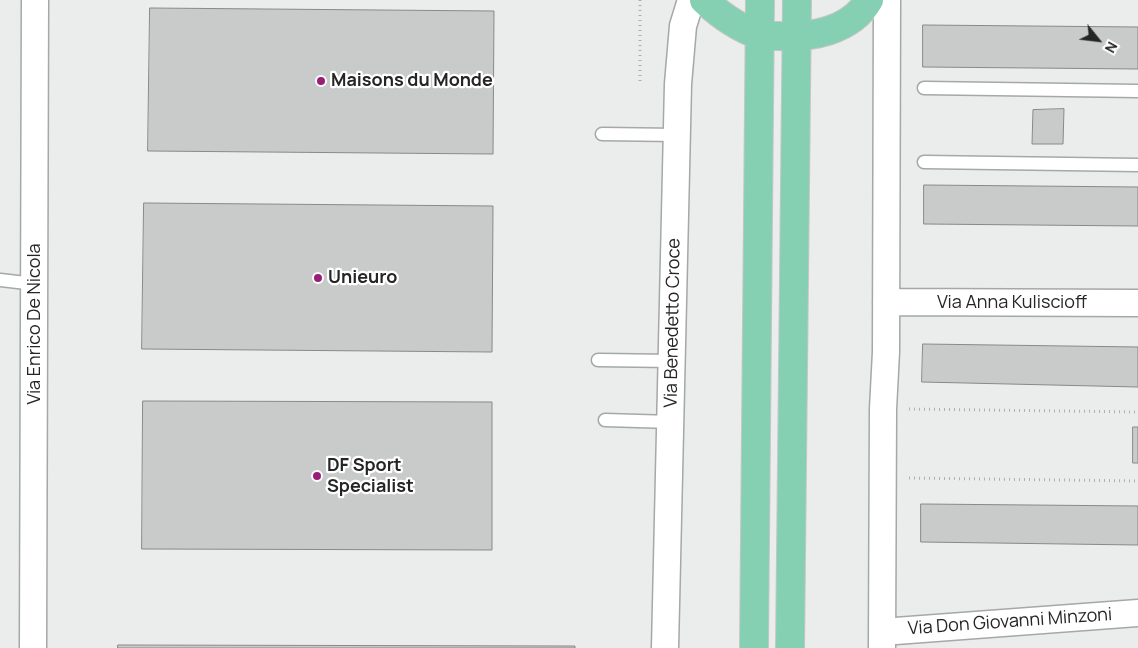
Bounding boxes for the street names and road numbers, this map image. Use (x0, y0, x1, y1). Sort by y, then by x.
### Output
street label: Via Benedetto Croce (661, 238, 685, 408)
street label: Via Enrico De Nicola (24, 243, 46, 405)
street label: Via Anna Kuliscioff (937, 292, 1087, 314)
street label: Via Don Giovanni Minzoni (907, 604, 1113, 640)

